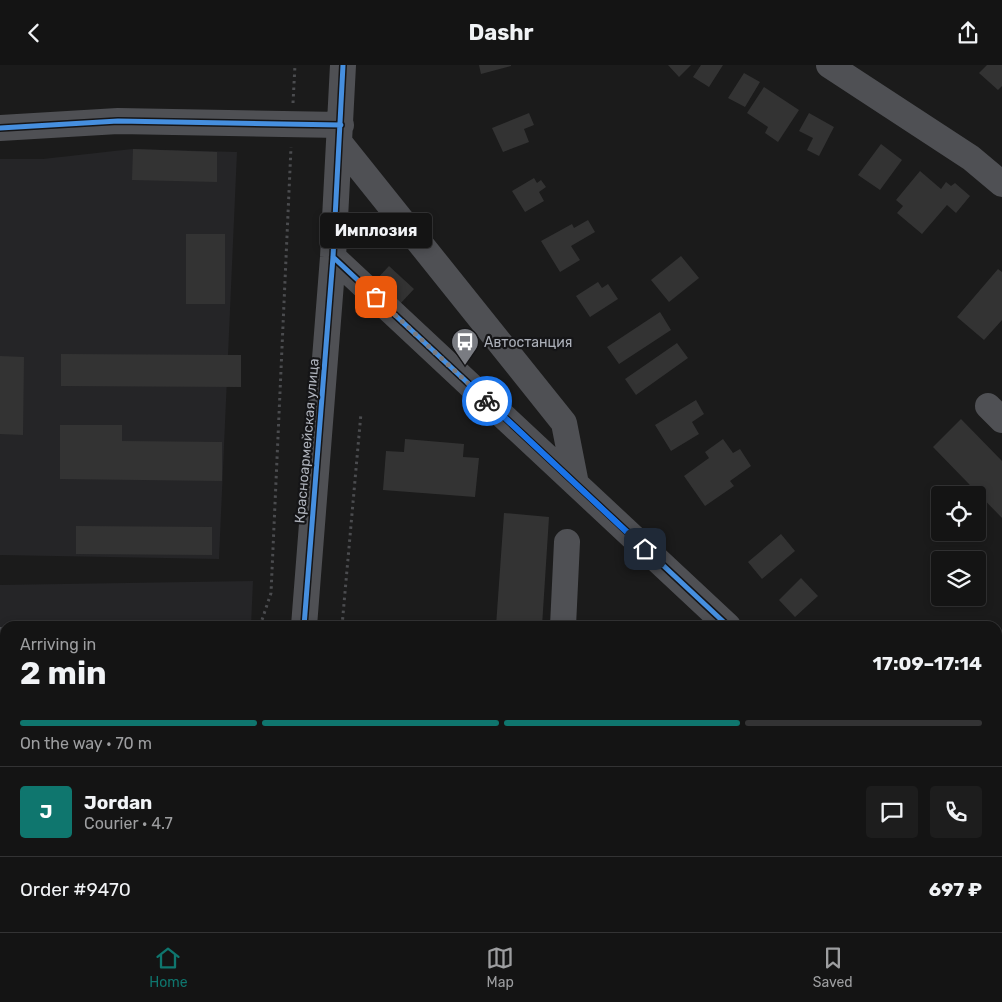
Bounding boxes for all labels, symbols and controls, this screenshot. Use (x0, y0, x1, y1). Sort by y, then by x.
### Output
icon: back (20, 19, 48, 47)
text: Dashr (468, 19, 534, 46)
icon: share (954, 19, 982, 47)
callout: Имплозия (320, 212, 432, 247)
text: Имплозия (335, 221, 417, 240)
pin (355, 276, 397, 318)
icon: bag (362, 283, 390, 311)
bus stop icon: Автостанция (450, 327, 480, 366)
place label: Автостанция (484, 334, 572, 351)
street label: Красноармейская улица (291, 358, 323, 524)
courier (462, 376, 512, 426)
icon: bike (473, 387, 501, 415)
map controls (931, 486, 986, 606)
button: locate (931, 486, 986, 541)
pin (624, 528, 666, 570)
icon: home (631, 535, 659, 563)
button: layers (931, 551, 986, 606)
text: Arriving in (20, 635, 96, 654)
text: 17:09–17:14 (873, 652, 982, 675)
text: 2 min (20, 654, 107, 692)
text: On the way · 70 m (20, 734, 152, 753)
button: chat (866, 786, 918, 838)
button: phone (930, 786, 982, 838)
text: Jordan (84, 791, 152, 814)
text: J (40, 800, 52, 823)
text: Courier · 4.7 (84, 814, 173, 833)
text: Order #9470 (20, 878, 131, 901)
text: 697 ₽ (929, 878, 982, 901)
tab: Home (149, 944, 188, 991)
tab: Map (486, 944, 514, 991)
tab: Saved (813, 944, 853, 991)

